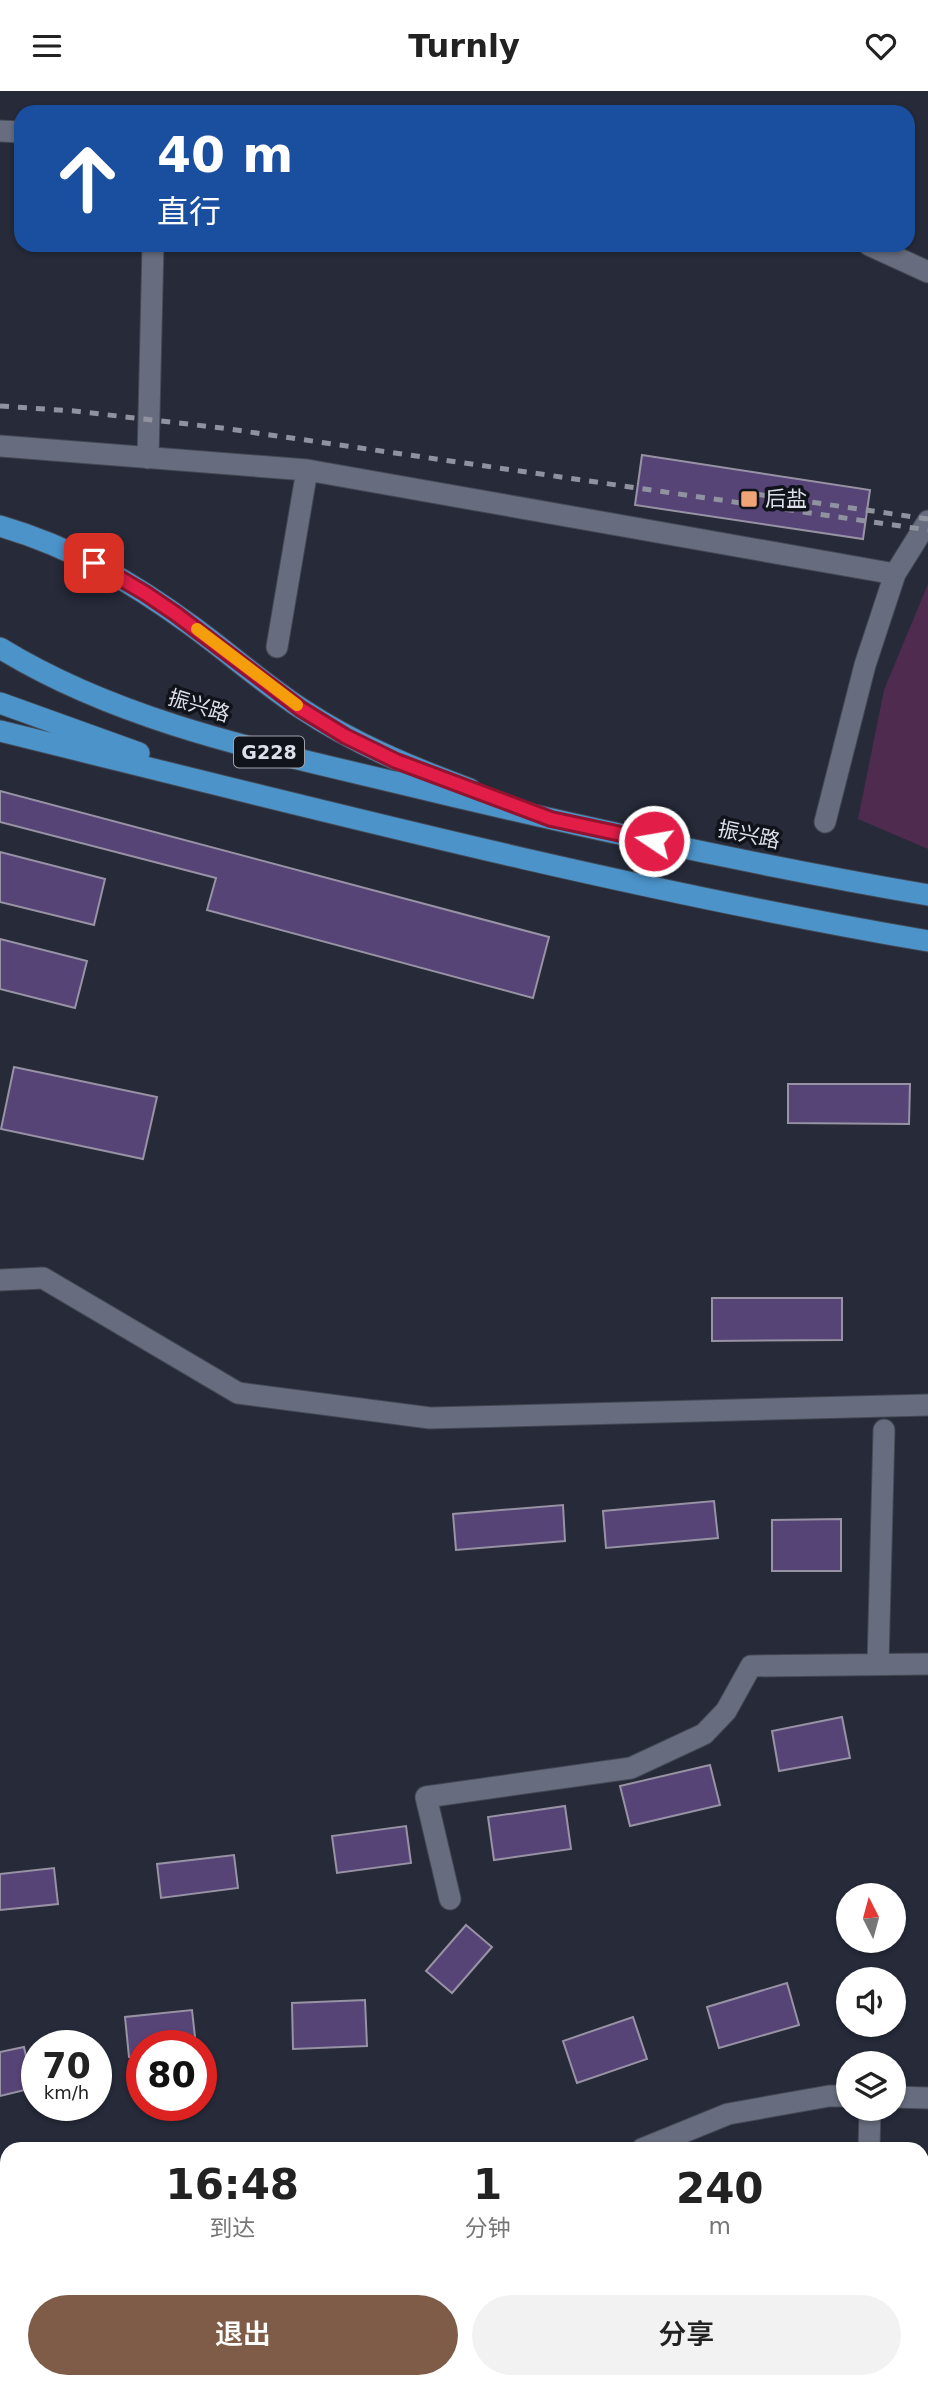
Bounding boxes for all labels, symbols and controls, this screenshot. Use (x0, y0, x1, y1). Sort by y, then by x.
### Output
icon: menu (28, 27, 66, 65)
text: Turnly (408, 27, 520, 65)
icon: heart (862, 27, 900, 65)
text: 40 m (157, 127, 293, 184)
icon: ahead (42, 133, 133, 224)
text: 直行 (157, 193, 221, 231)
place label: 后盐 (765, 487, 807, 511)
marker: 后盐 (739, 489, 759, 509)
pin (64, 533, 124, 593)
icon: arrive (75, 544, 113, 582)
street label: 振兴路 (165, 685, 233, 727)
road number: G228 (234, 737, 304, 767)
position arrow (617, 804, 691, 878)
street label: 振兴路 (716, 817, 782, 853)
north arrow (836, 1883, 906, 1953)
map controls (836, 1883, 906, 2121)
button: sound (836, 1967, 906, 2037)
speed limit sign: 80 (126, 2030, 217, 2121)
text: 70 (42, 2046, 91, 2086)
button: layers (836, 2051, 906, 2121)
text: km/h (44, 2082, 89, 2103)
text: 16:48 (165, 2160, 299, 2209)
text: 1 (473, 2160, 502, 2209)
text: 240 (676, 2164, 764, 2213)
text: m (709, 2213, 731, 2239)
text: 到达 (209, 2215, 255, 2241)
text: 分钟 (465, 2215, 511, 2241)
button: 退出 (28, 2295, 458, 2375)
button: 分享 (472, 2295, 901, 2375)

